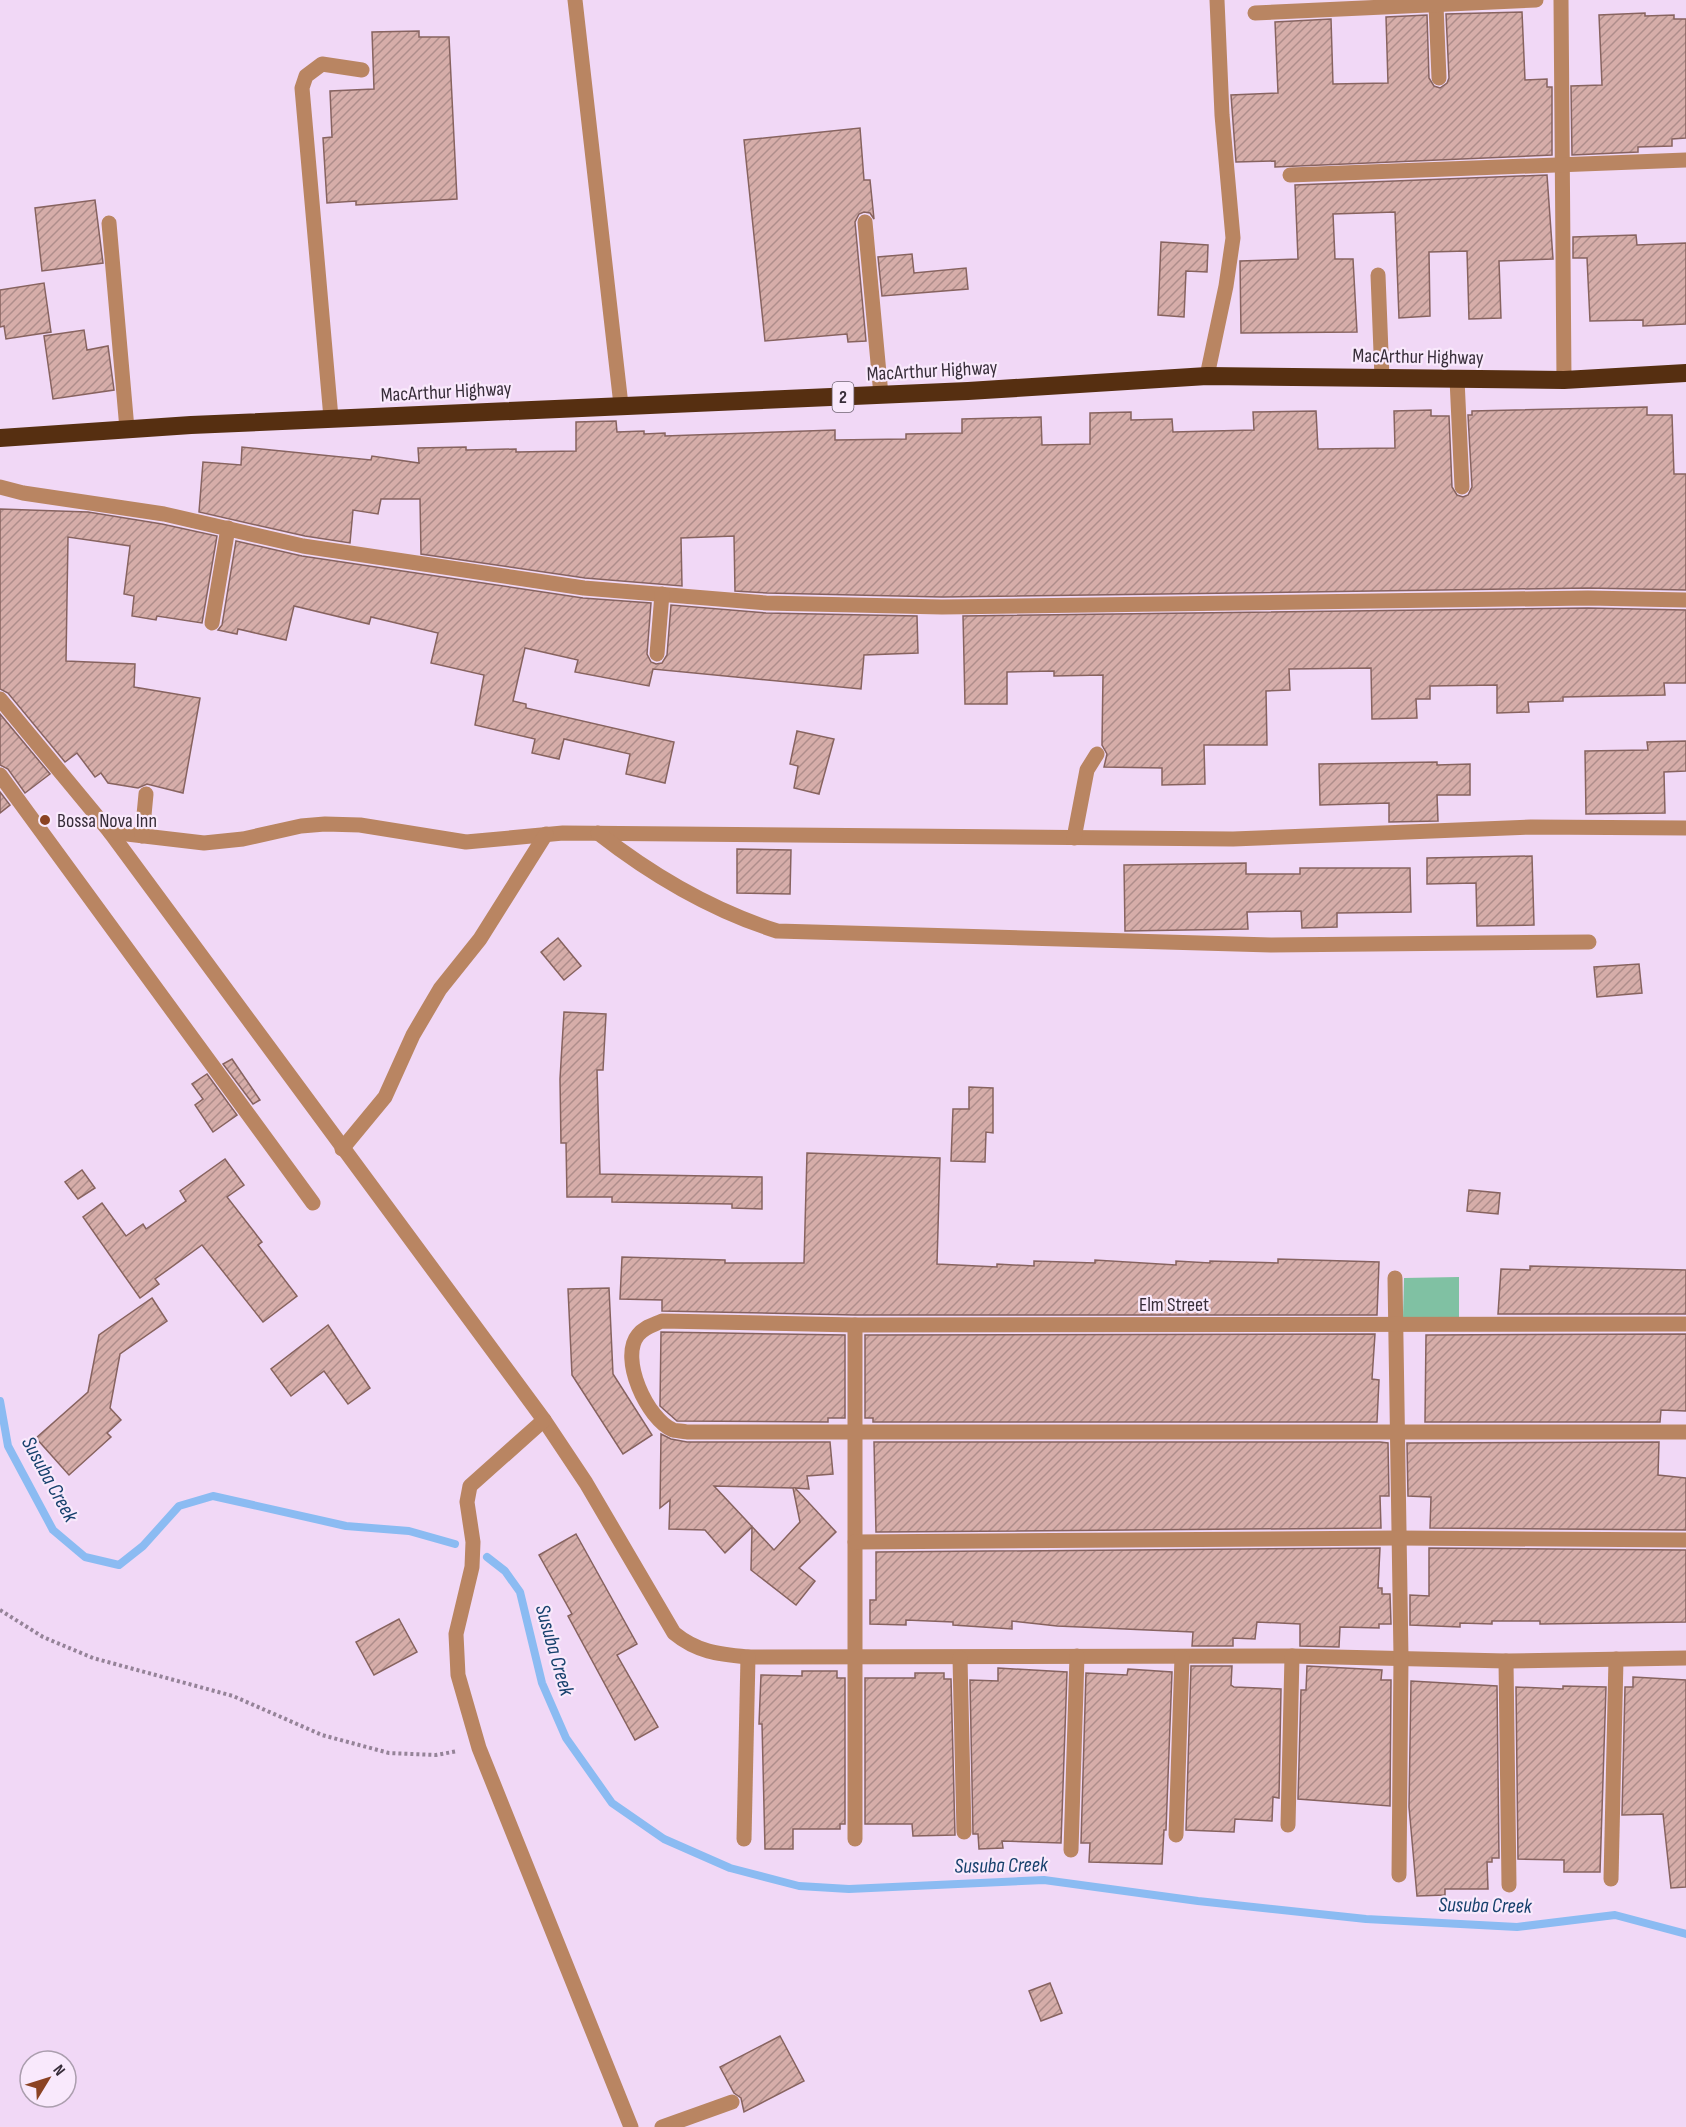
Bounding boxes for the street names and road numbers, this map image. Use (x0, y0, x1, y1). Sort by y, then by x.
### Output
street label: MacArthur Highway (1352, 344, 1484, 370)
street label: MacArthur Highway (866, 356, 998, 386)
street label: MacArthur Highway (380, 377, 512, 407)
road number: 2 (832, 382, 854, 412)
street label: Elm Street (1139, 1293, 1209, 1317)

